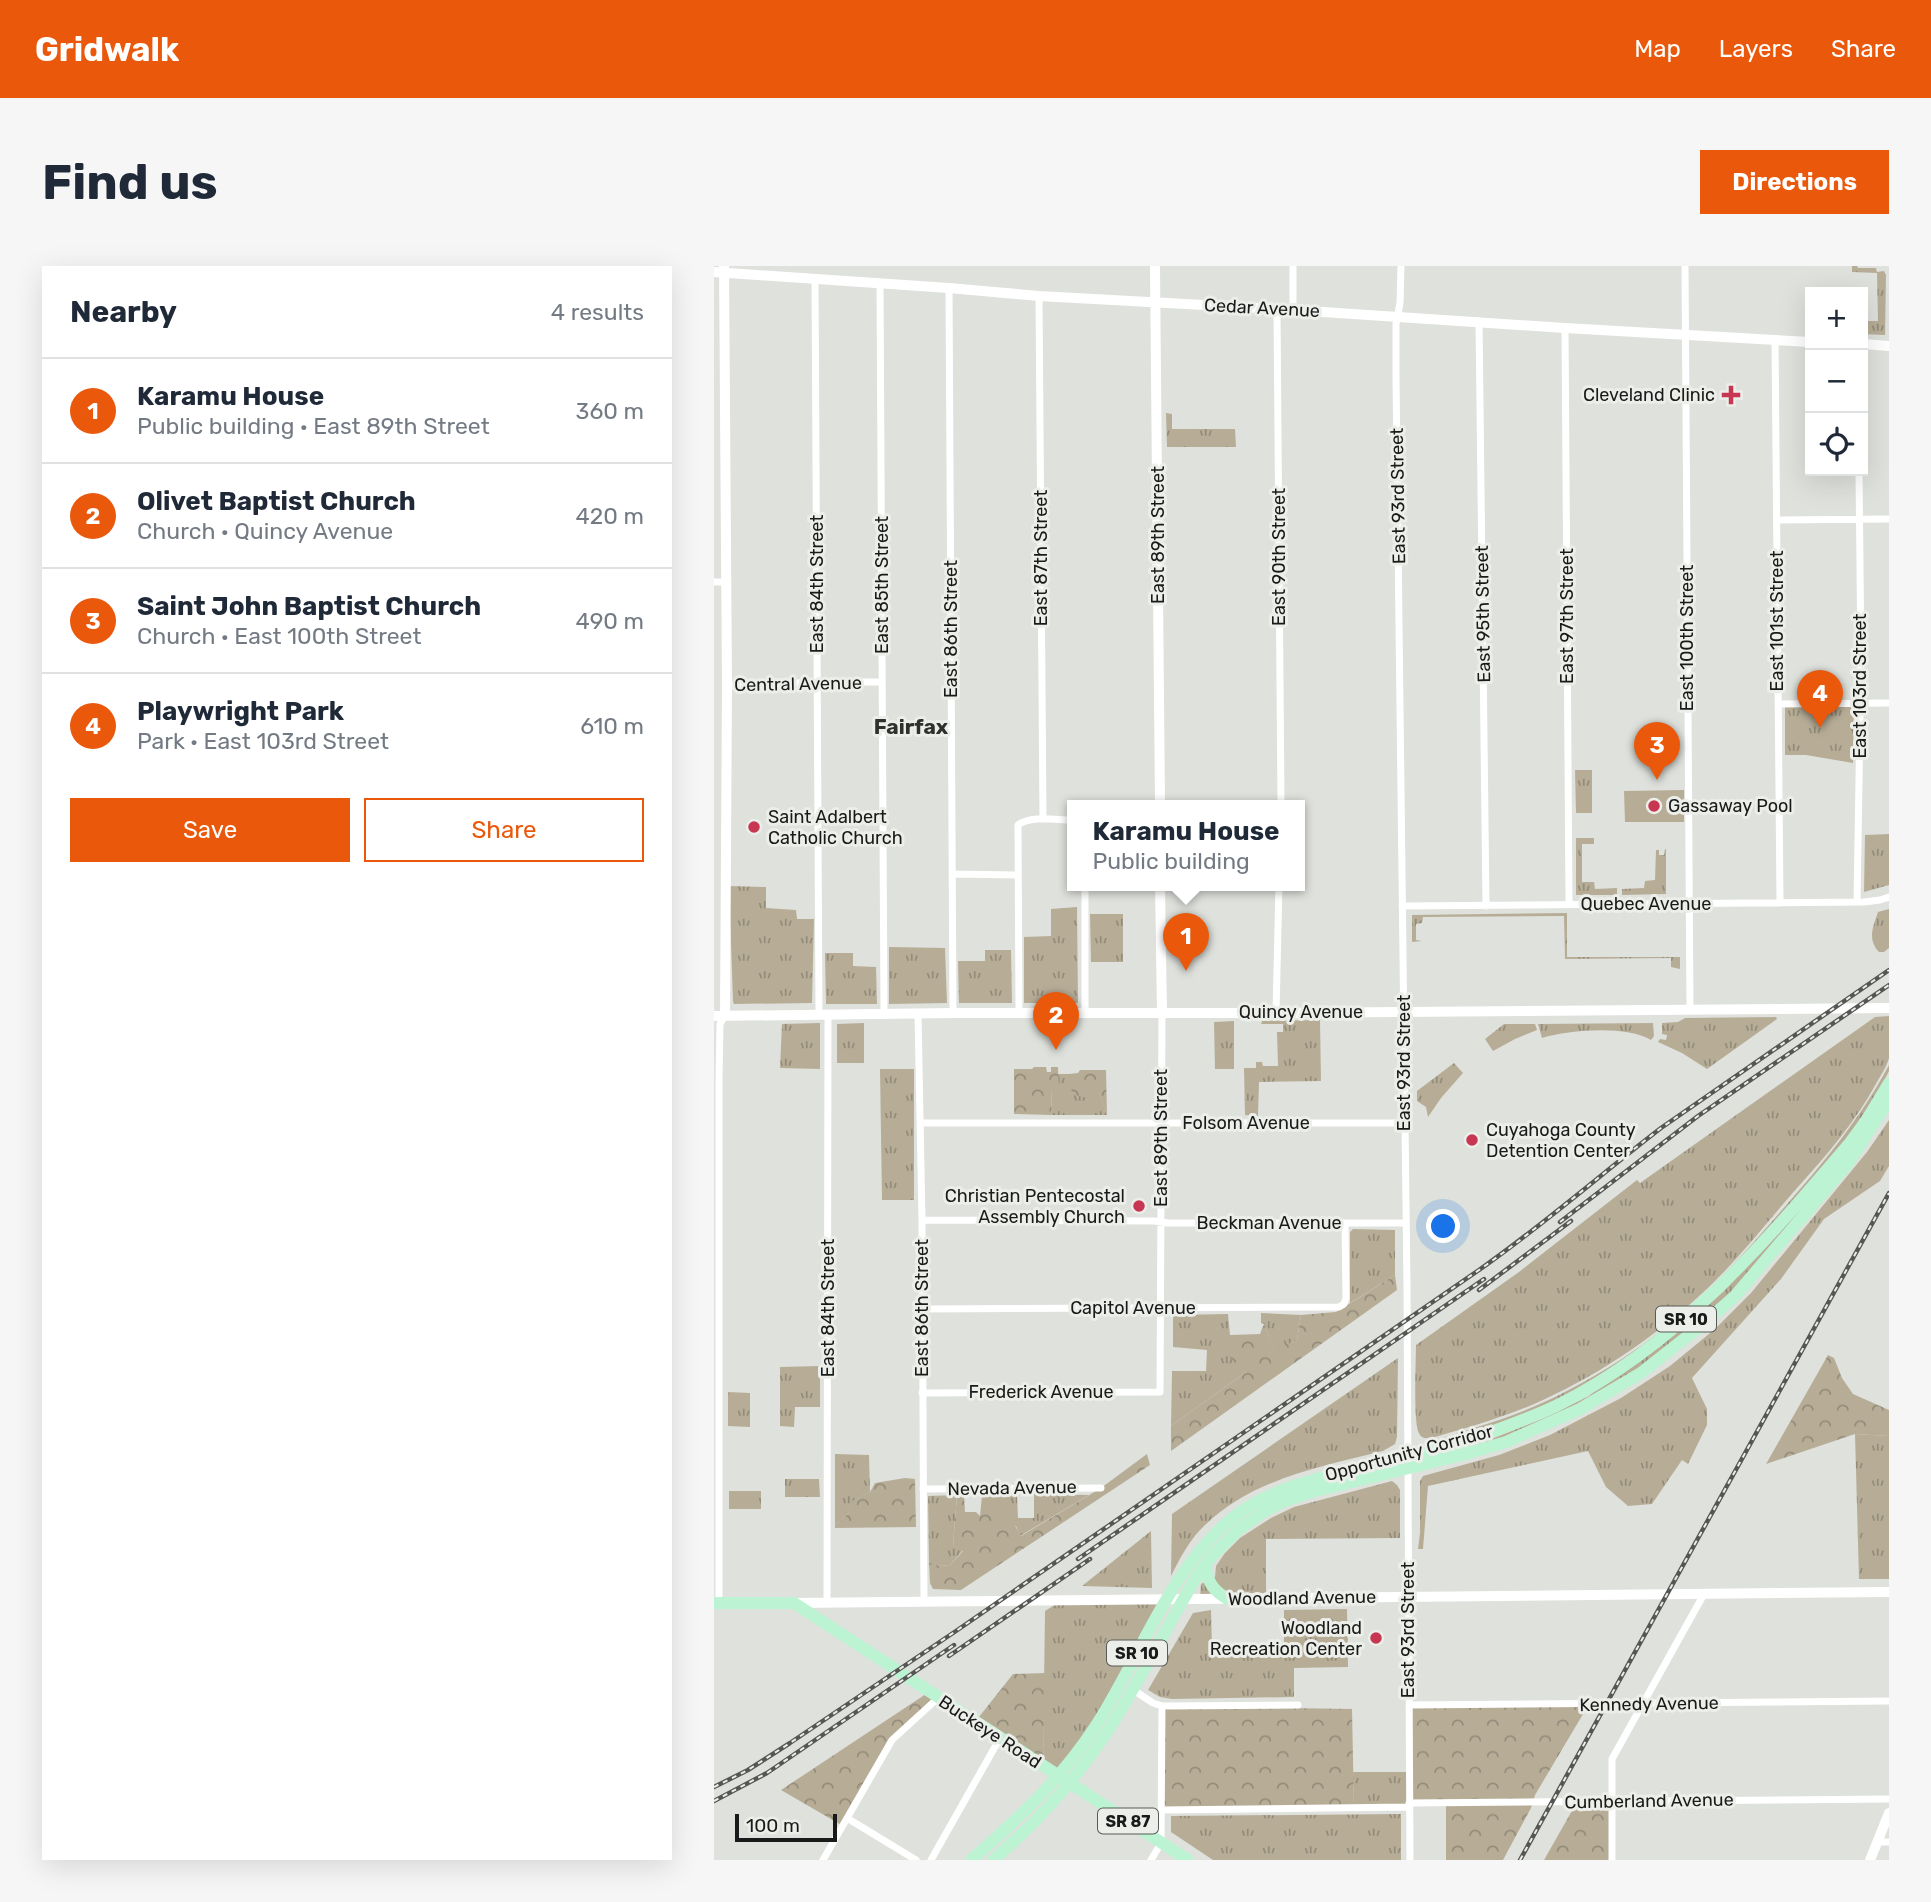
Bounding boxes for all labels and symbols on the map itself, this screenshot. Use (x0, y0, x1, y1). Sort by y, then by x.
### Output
street label: Cedar Avenue (1203, 294, 1321, 322)
place label: Cleveland Clinic (1583, 384, 1715, 406)
marker: Cleveland Clinic (1721, 385, 1741, 405)
street label: East 93rd Street (1386, 428, 1410, 564)
street label: East 89th Street (1147, 466, 1169, 604)
street label: East 90th Street (1268, 488, 1290, 626)
street label: East 87th Street (1030, 490, 1052, 626)
street label: East 84th Street (806, 515, 828, 653)
street label: East 85th Street (871, 516, 893, 654)
street label: East 95th Street (1471, 545, 1495, 683)
street label: East 97th Street (1556, 548, 1578, 684)
street label: East 101st Street (1766, 551, 1788, 691)
street label: East 86th Street (940, 560, 962, 698)
street label: East 100th Street (1676, 565, 1698, 711)
street label: East 103rd Street (1849, 613, 1871, 759)
pin: 4 (1797, 670, 1843, 728)
street label: Central Avenue (734, 672, 862, 696)
district label: Fairfax (874, 714, 949, 739)
pin: 3 (1634, 722, 1680, 780)
place label: Gassaway Pool (1668, 795, 1793, 817)
marker: Gassaway Pool (1646, 798, 1662, 814)
place label: Saint Adalbert Catholic Church (768, 806, 903, 849)
marker: Saint Adalbert Catholic Church (746, 819, 762, 835)
street label: Quebec Avenue (1581, 893, 1711, 915)
pin: 1 (1163, 913, 1209, 971)
pin: 2 (1033, 992, 1079, 1050)
street label: East 93rd Street (1393, 995, 1415, 1131)
street label: Quincy Avenue (1239, 1001, 1363, 1023)
street label: East 89th Street (1150, 1069, 1172, 1207)
street label: Folsom Avenue (1182, 1112, 1310, 1134)
place label: Cuyahoga County Detention Center (1486, 1119, 1636, 1162)
marker: Cuyahoga County Detention Center (1464, 1132, 1480, 1148)
place label: Christian Pentecostal Assembly Church (945, 1185, 1125, 1228)
marker: Christian Pentecostal Assembly Church (1131, 1198, 1147, 1214)
your location (1426, 1209, 1460, 1243)
street label: Beckman Avenue (1196, 1212, 1342, 1234)
street label: East 84th Street (817, 1239, 839, 1377)
street label: East 86th Street (911, 1239, 933, 1377)
street label: Capitol Avenue (1070, 1297, 1196, 1319)
road number: SR 10 (1656, 1306, 1716, 1331)
street label: Frederick Avenue (968, 1381, 1114, 1403)
street label: Opportunity Corridor (1323, 1420, 1496, 1486)
street label: Nevada Avenue (947, 1476, 1077, 1500)
street label: East 93rd Street (1397, 1562, 1419, 1698)
street label: Woodland Avenue (1228, 1586, 1376, 1610)
place label: Woodland Recreation Center (1210, 1617, 1362, 1660)
marker: Woodland Recreation Center (1368, 1630, 1384, 1646)
road number: SR 10 (1107, 1640, 1167, 1666)
street label: Buckeye Road (934, 1691, 1046, 1773)
street label: Kennedy Avenue (1579, 1692, 1719, 1716)
street label: Cumberland Avenue (1564, 1789, 1734, 1813)
road number: SR 87 (1098, 1808, 1158, 1834)
scale bar (735, 1811, 836, 1843)

